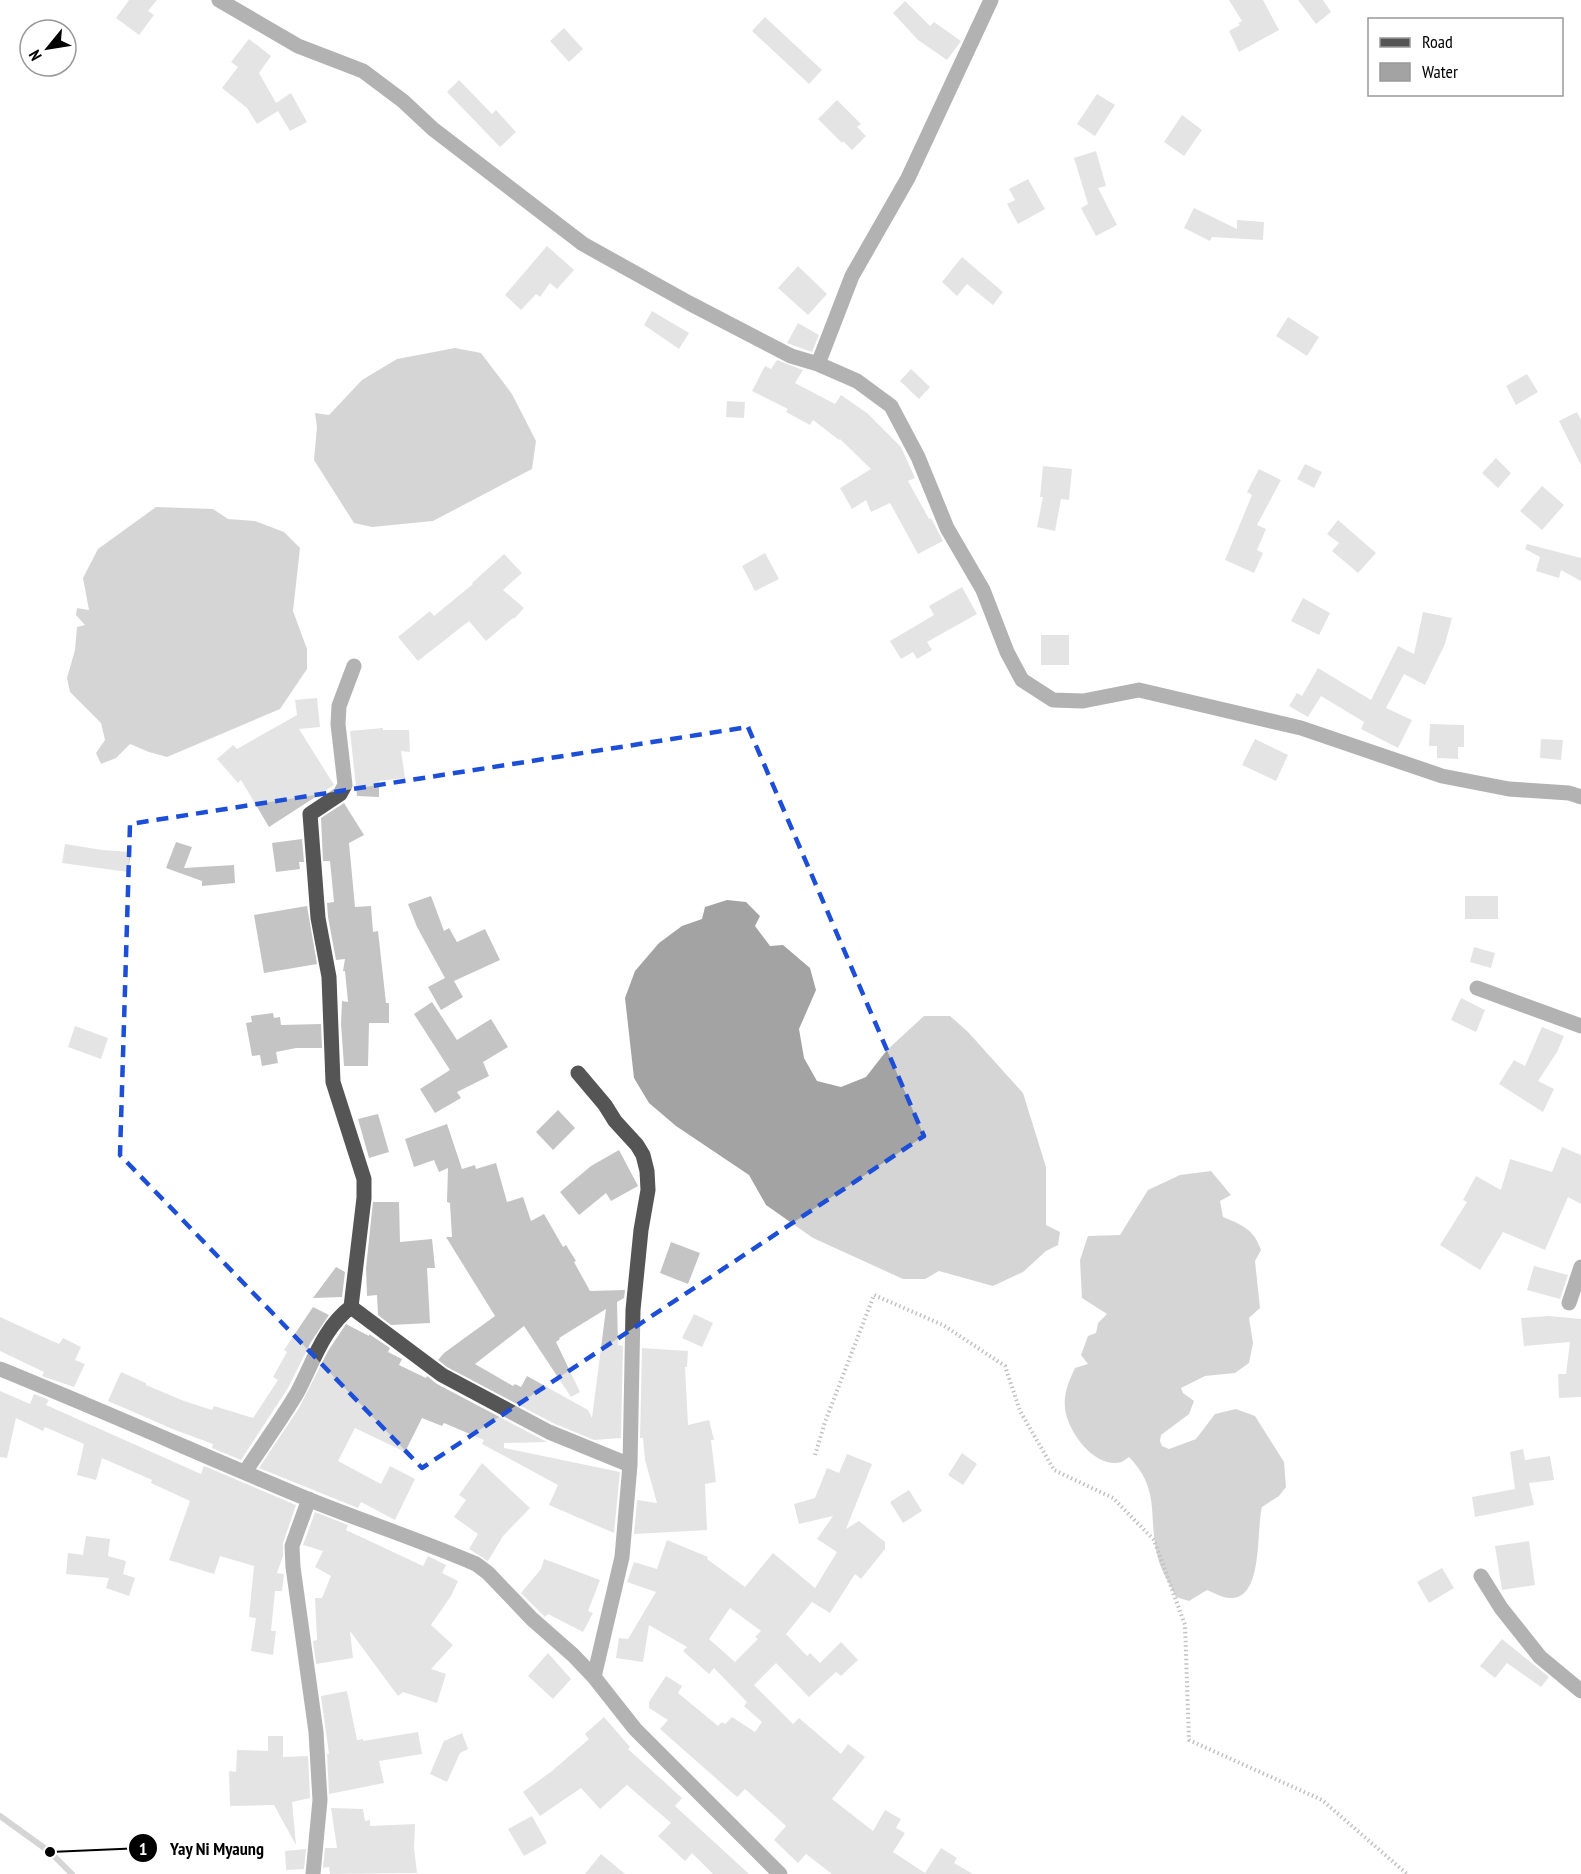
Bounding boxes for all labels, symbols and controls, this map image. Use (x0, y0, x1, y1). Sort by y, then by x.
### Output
north arrow (18, 18, 78, 78)
legend (1368, 18, 1563, 96)
text: Road (1422, 30, 1453, 53)
text: N (24, 47, 46, 64)
text: Water (1422, 60, 1458, 83)
callout: Yay Ni Myaung (128, 1830, 276, 1866)
text: 1 (139, 1837, 147, 1860)
text: Yay Ni Myaung (169, 1837, 264, 1860)

